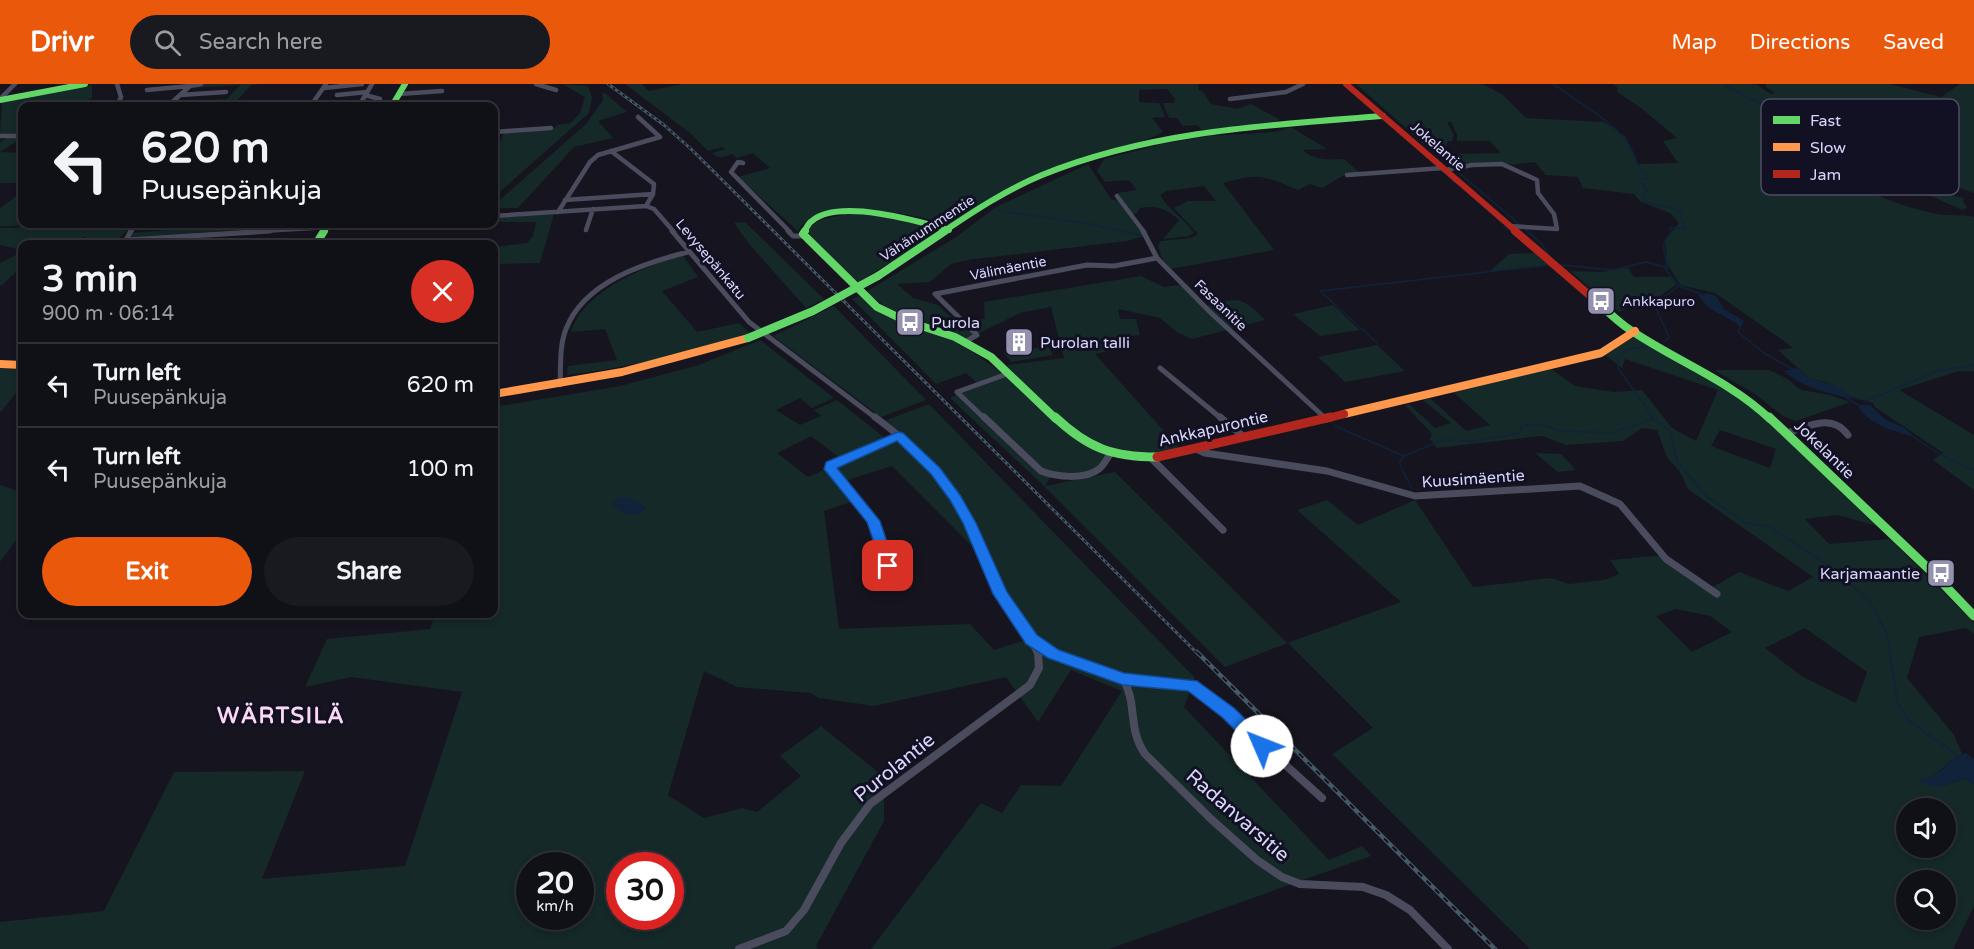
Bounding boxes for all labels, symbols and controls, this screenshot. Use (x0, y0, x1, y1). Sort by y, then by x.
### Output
search box (130, 15, 550, 69)
text: Drivr (30, 25, 94, 59)
icon: search (151, 26, 184, 59)
text: Search here (199, 29, 323, 55)
text: Map (1671, 30, 1717, 55)
text: Directions (1750, 30, 1850, 55)
text: Saved (1883, 30, 1944, 55)
legend (1761, 99, 1959, 195)
text: Fast (1810, 111, 1841, 131)
street label: Jokelantie (1407, 118, 1469, 175)
text: 620 m (141, 123, 270, 174)
icon: left (42, 126, 120, 204)
text: Slow (1810, 138, 1846, 158)
text: Jam (1810, 165, 1841, 185)
text: Puusepänkuja (141, 174, 322, 207)
street label: Vähänummentie (877, 192, 978, 265)
street label: Levysepänkatu (672, 216, 749, 303)
street label: Välimäentie (968, 253, 1048, 284)
text: 3 min (42, 258, 138, 301)
button: close (411, 260, 474, 323)
street label: Fasaanitie (1191, 276, 1251, 335)
bus stop icon: Ankkapuro (1585, 285, 1617, 317)
place label: Ankkapuro (1622, 293, 1695, 310)
text: 900 m · 06:14 (42, 302, 174, 326)
bus stop icon: Purola (894, 306, 926, 338)
place label: Purola (931, 313, 980, 333)
building icon: Purolan talli (1003, 326, 1035, 358)
place label: Purolan talli (1040, 333, 1130, 353)
text: Turn left (93, 360, 181, 386)
icon: left (42, 369, 75, 402)
text: 620 m (407, 372, 474, 398)
text: Puusepänkuja (93, 386, 227, 410)
street label: Ankkapurontie (1156, 407, 1270, 451)
street label: Jokelantie (1790, 416, 1859, 483)
text: Turn left (93, 444, 181, 470)
icon: left (42, 453, 75, 486)
text: 100 m (407, 456, 474, 482)
street label: Kuusimäentie (1421, 465, 1525, 493)
text: Puusepänkuja (93, 470, 227, 494)
button: Exit (42, 537, 252, 606)
button: Share (264, 537, 474, 606)
pin (862, 540, 913, 591)
icon: arrive (871, 549, 904, 582)
bus stop icon: Karjamaantie (1925, 557, 1957, 589)
place label: Karjamaantie (1820, 564, 1920, 584)
district label: WÄRTSILÄ (217, 702, 345, 729)
position arrow (1230, 714, 1294, 778)
street label: Purolantie (849, 728, 940, 808)
street label: Radanvarsitie (1181, 764, 1294, 867)
map controls (1896, 798, 1956, 930)
button: sound (1896, 798, 1956, 858)
speed limit sign: 30 (606, 852, 684, 930)
text: 20 (536, 865, 574, 902)
button: search (1896, 870, 1956, 930)
text: km/h (536, 897, 574, 915)

